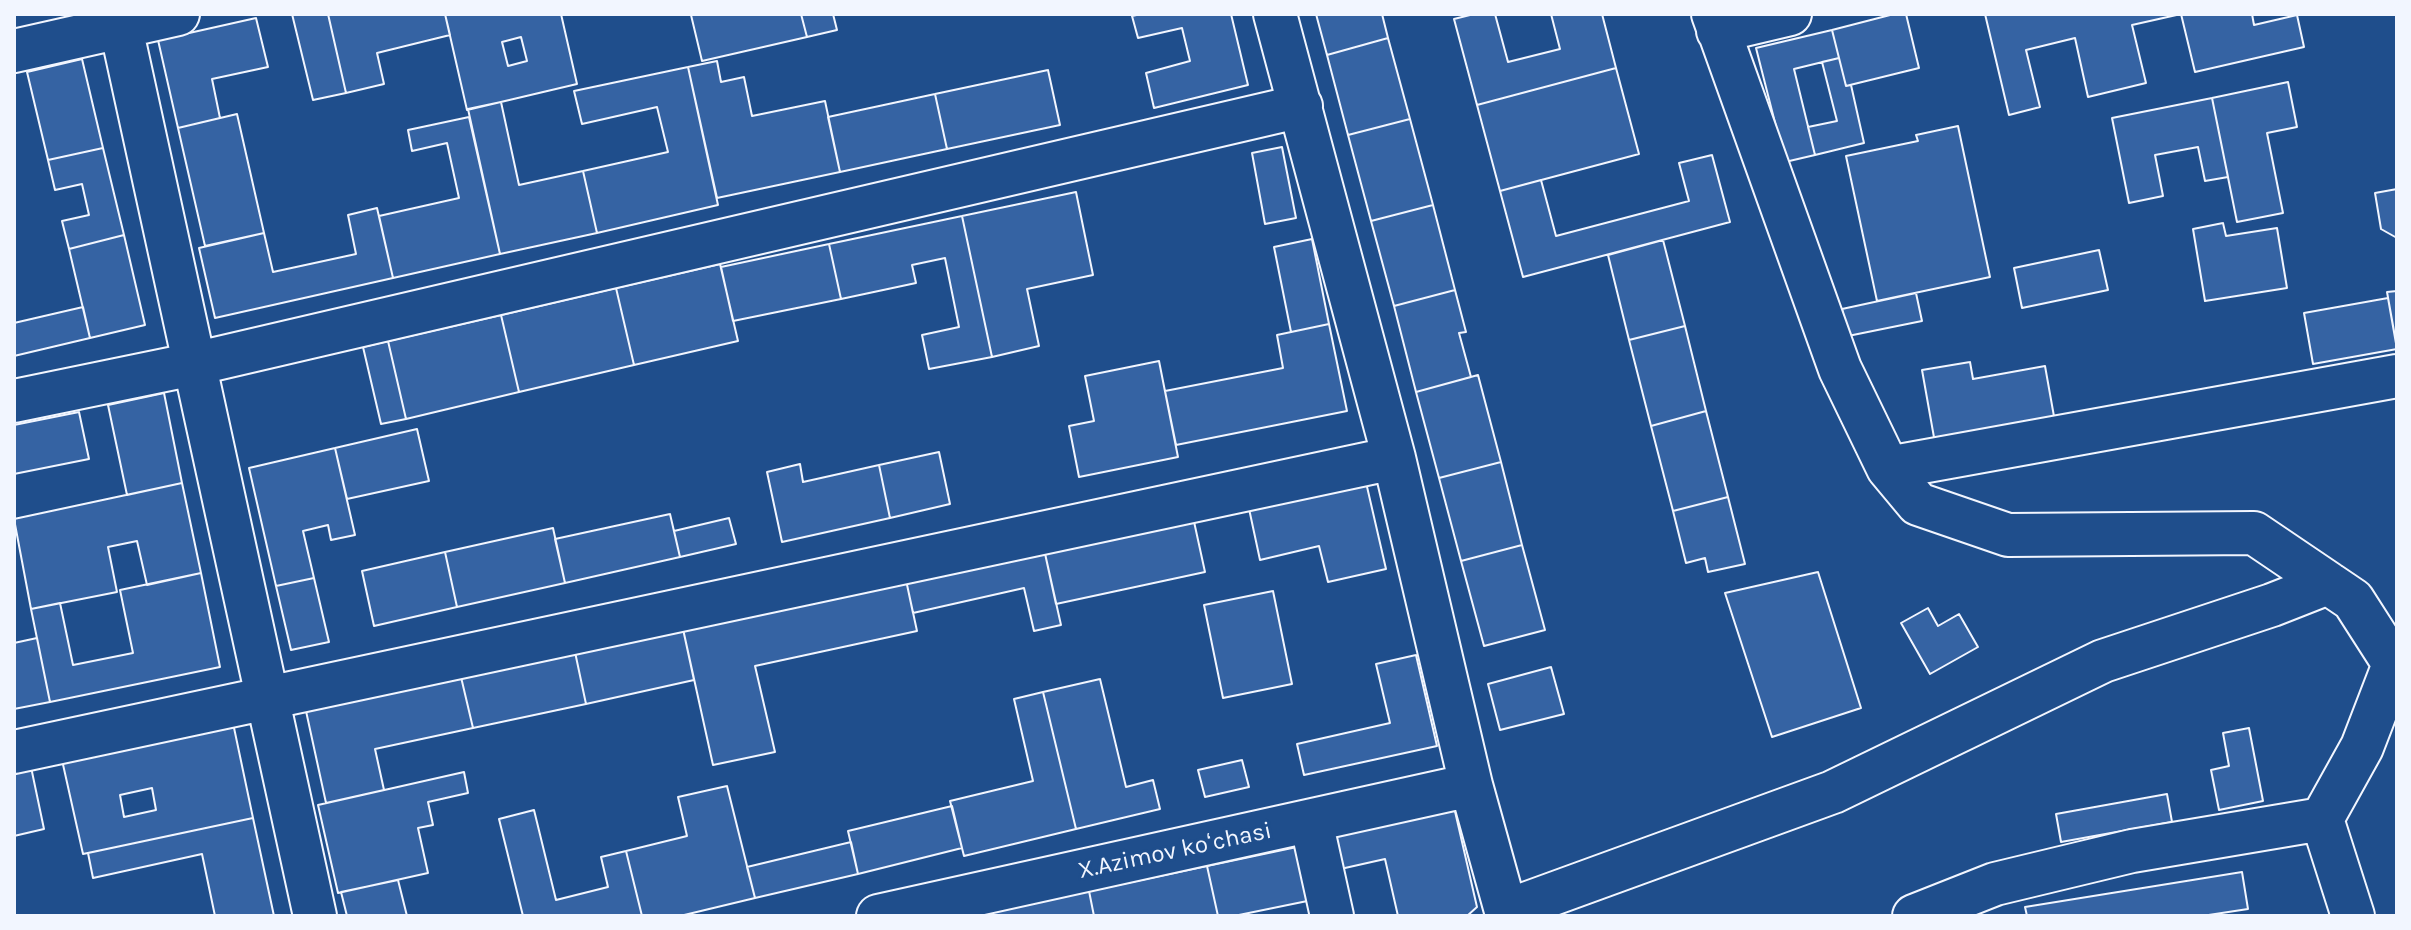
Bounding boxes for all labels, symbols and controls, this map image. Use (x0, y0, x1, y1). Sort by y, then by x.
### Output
street label: X.Azimov koʻchasi (1076, 816, 1274, 886)

